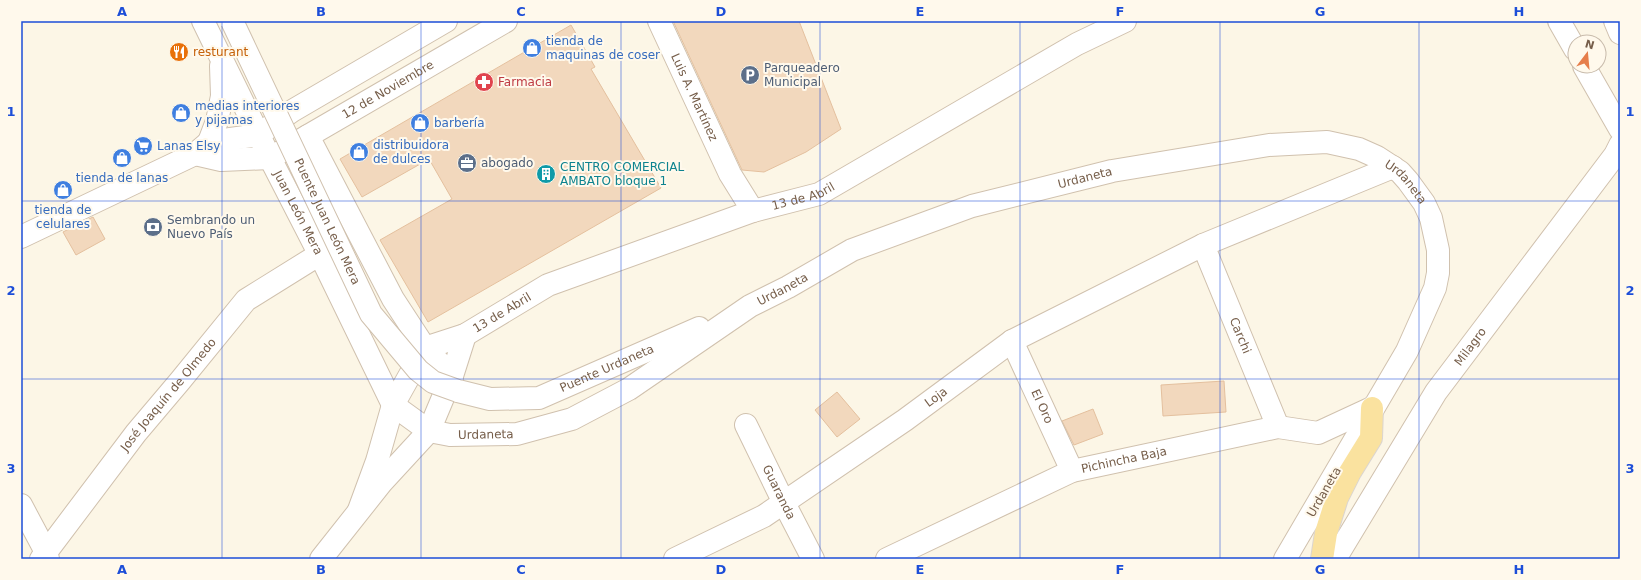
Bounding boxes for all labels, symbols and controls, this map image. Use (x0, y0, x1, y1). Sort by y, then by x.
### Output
text: A (117, 4, 127, 19)
text: B (316, 4, 326, 19)
text: C (516, 4, 526, 19)
text: D (716, 4, 727, 19)
text: E (916, 4, 924, 19)
text: F (1116, 4, 1124, 19)
text: G (1315, 4, 1325, 19)
text: H (1514, 4, 1524, 19)
place label: tienda de maquinas de coser (546, 34, 660, 62)
north arrow (1567, 34, 1607, 74)
shop icon: tienda de maquinas de coser (521, 37, 543, 59)
text: N (1583, 37, 1596, 52)
restaurant icon: resturant (168, 41, 190, 63)
place label: resturant (193, 45, 249, 59)
street label: Luis A. Martínez (668, 51, 721, 143)
street label: 12 de Noviembre (340, 58, 436, 122)
place label: Parqueadero Municipal (764, 61, 840, 89)
parking icon: Parqueadero Municipal (739, 64, 761, 86)
pharmacy icon: Farmacia (473, 71, 495, 93)
place label: Farmacia (498, 75, 552, 89)
place label: medias interiores y pijamas (195, 99, 299, 127)
shop icon: medias interiores y pijamas (170, 102, 192, 124)
text: 1 (6, 104, 16, 119)
text: 1 (1625, 104, 1635, 119)
shop icon: barbería (409, 112, 431, 134)
place label: barbería (434, 116, 485, 130)
supermarket icon: Lanas Elsy (132, 135, 154, 157)
place label: distribuidora de dulces (373, 138, 449, 166)
place label: Lanas Elsy (157, 139, 220, 153)
shop icon: distribuidora de dulces (348, 141, 370, 163)
shop icon: tienda de lanas (111, 147, 133, 169)
office icon: abogado (456, 152, 478, 174)
street label: Puente Juan León Mera (291, 156, 363, 287)
place label: abogado (481, 156, 533, 170)
street label: Urdaneta (1382, 157, 1429, 207)
place label: CENTRO COMERCIAL AMBATO bloque 1 (560, 160, 684, 188)
building icon: CENTRO COMERCIAL AMBATO bloque 1 (535, 163, 557, 185)
street label: Urdaneta (1056, 164, 1114, 191)
street label: Juan León Mera (270, 167, 326, 257)
place label: tienda de lanas (76, 171, 168, 185)
shop icon: tienda de celulares (52, 179, 74, 201)
street label: 13 de Abril (770, 179, 837, 213)
place label: tienda de celulares (35, 203, 91, 231)
place label: Sembrando un Nuevo País (167, 213, 255, 241)
bank icon: Sembrando un Nuevo País (142, 216, 164, 238)
street label: Urdaneta (755, 270, 810, 308)
text: 2 (6, 283, 16, 298)
text: 2 (1625, 283, 1635, 298)
street label: 13 de Abril (470, 290, 534, 336)
street label: Carchi (1227, 315, 1254, 356)
street label: Milagro (1451, 325, 1489, 368)
street label: José Joaquín de Olmedo (117, 335, 219, 455)
street label: Puente Urdaneta (558, 342, 656, 395)
street label: Loja (922, 384, 950, 410)
street label: El Oro (1028, 387, 1056, 426)
street label: Urdaneta (458, 427, 514, 442)
street label: Pichincha Baja (1080, 444, 1168, 476)
text: 3 (6, 461, 16, 476)
text: 3 (1625, 461, 1635, 476)
street label: Guaranda (760, 463, 798, 522)
street label: Urdaneta (1304, 464, 1344, 520)
text: A (117, 562, 127, 577)
text: B (316, 562, 326, 577)
text: C (516, 562, 526, 577)
text: D (716, 562, 727, 577)
text: E (916, 562, 924, 577)
text: F (1116, 562, 1124, 577)
text: G (1315, 562, 1325, 577)
text: H (1514, 562, 1524, 577)

